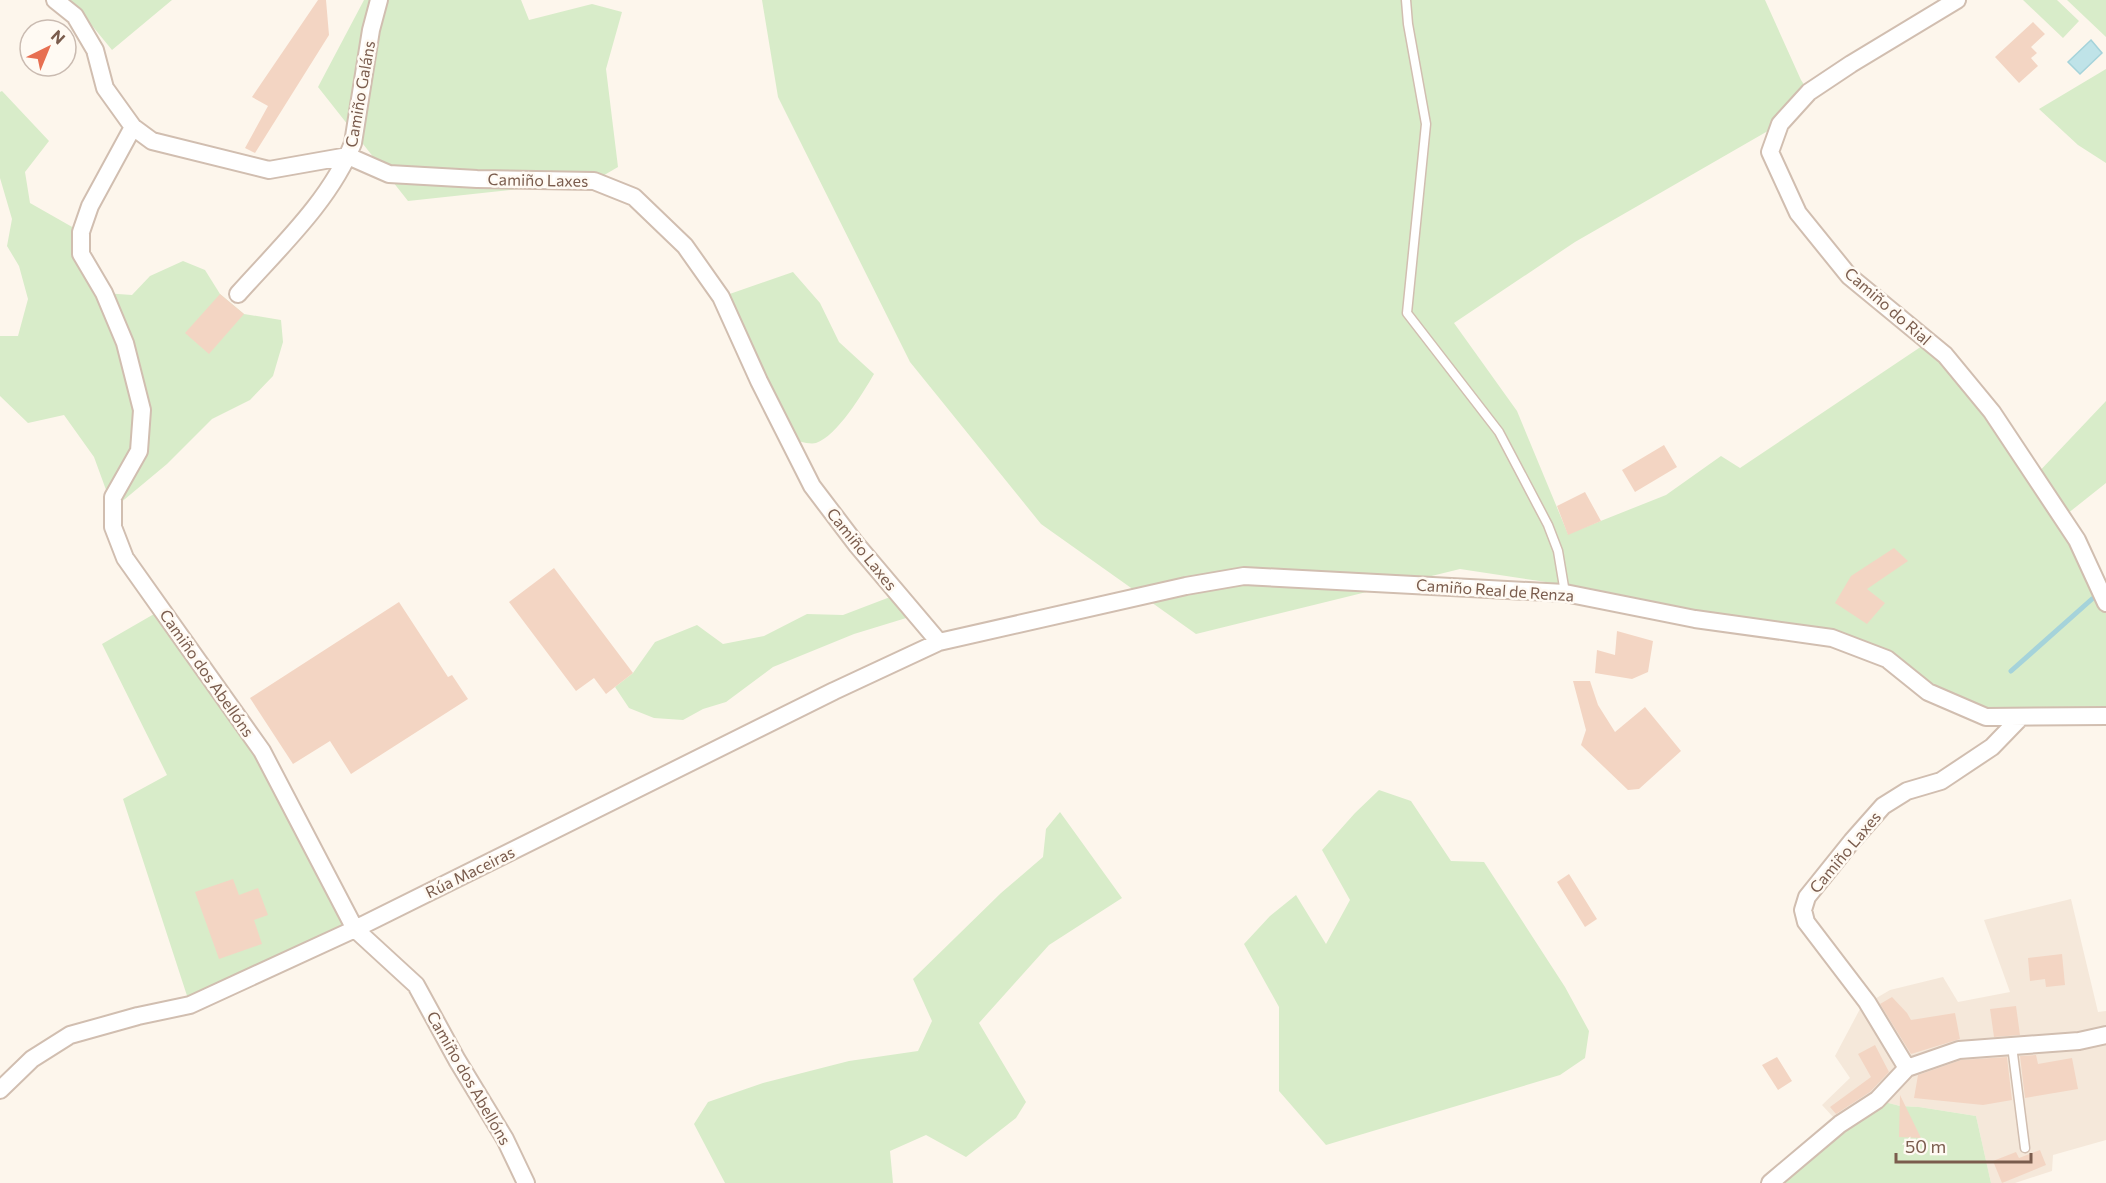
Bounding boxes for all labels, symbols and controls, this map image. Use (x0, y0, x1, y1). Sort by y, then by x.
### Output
north arrow (18, 18, 78, 78)
text: N (48, 26, 69, 48)
street label: Camiño Galáns (341, 39, 378, 149)
street label: Camiño Laxes (488, 169, 588, 190)
street label: Camiño do Rial (1841, 263, 1935, 348)
street label: Camiño Laxes (823, 504, 901, 594)
street label: Camiño Real de Renza (1415, 575, 1575, 604)
street label: Camiño dos Abellóns (156, 605, 259, 740)
street label: Camiño Laxes (1805, 807, 1884, 896)
street label: Rúa Maceiras (422, 842, 517, 901)
street label: Camiño dos Abellóns (423, 1008, 515, 1148)
scale bar (1896, 1126, 2031, 1164)
text: 50 m (1905, 1135, 1946, 1157)

